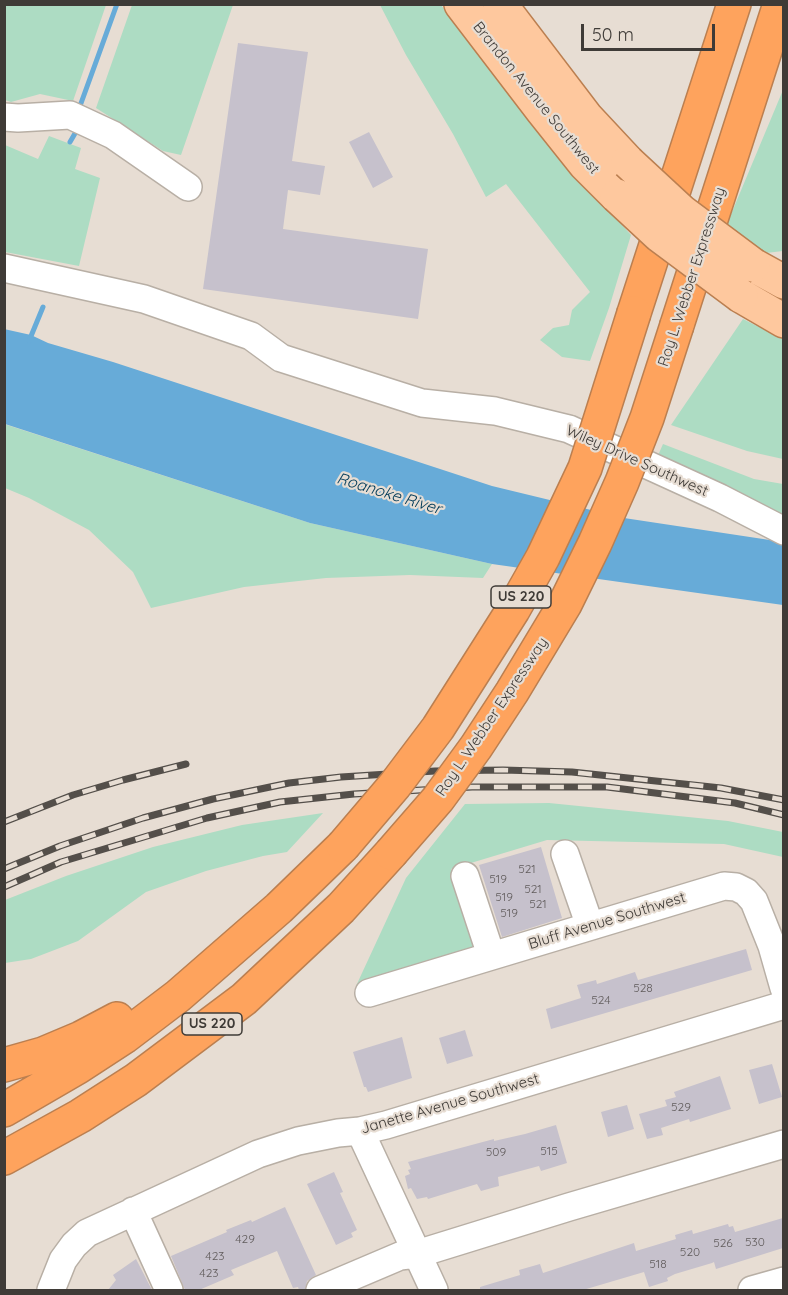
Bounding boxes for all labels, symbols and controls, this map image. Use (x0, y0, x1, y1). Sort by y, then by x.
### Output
scale bar (584, 12, 718, 50)
street label: Brandon Avenue Southwest (469, 18, 603, 178)
text: 50 m (592, 23, 634, 46)
street label: Roy L. Webber Expressway (654, 185, 730, 369)
street label: Wiley Drive Southwest (563, 422, 711, 500)
water label: Roanoke River (334, 469, 444, 519)
road number: US 220 (491, 586, 551, 608)
street label: Roy L. Webber Expressway (432, 634, 552, 800)
house number: 521 (518, 862, 536, 876)
house number: 519 (489, 872, 507, 886)
house number: 521 (524, 882, 542, 896)
street label: Bluff Avenue Southwest (526, 889, 688, 953)
house number: 519 (495, 890, 513, 904)
house number: 521 (529, 897, 547, 911)
house number: 519 (500, 906, 518, 920)
house number: 528 (633, 981, 653, 995)
house number: 524 (591, 993, 611, 1007)
road number: US 220 (182, 1013, 242, 1035)
street label: Janette Avenue Southwest (359, 1070, 541, 1138)
house number: 529 (671, 1100, 691, 1114)
house number: 515 (540, 1144, 558, 1158)
house number: 509 (486, 1145, 506, 1159)
house number: 429 (235, 1232, 255, 1246)
house number: 530 (745, 1235, 765, 1249)
house number: 526 (713, 1236, 733, 1250)
house number: 520 (680, 1245, 700, 1259)
house number: 423 (205, 1249, 225, 1263)
house number: 518 (649, 1257, 667, 1271)
house number: 423 (199, 1266, 219, 1280)

